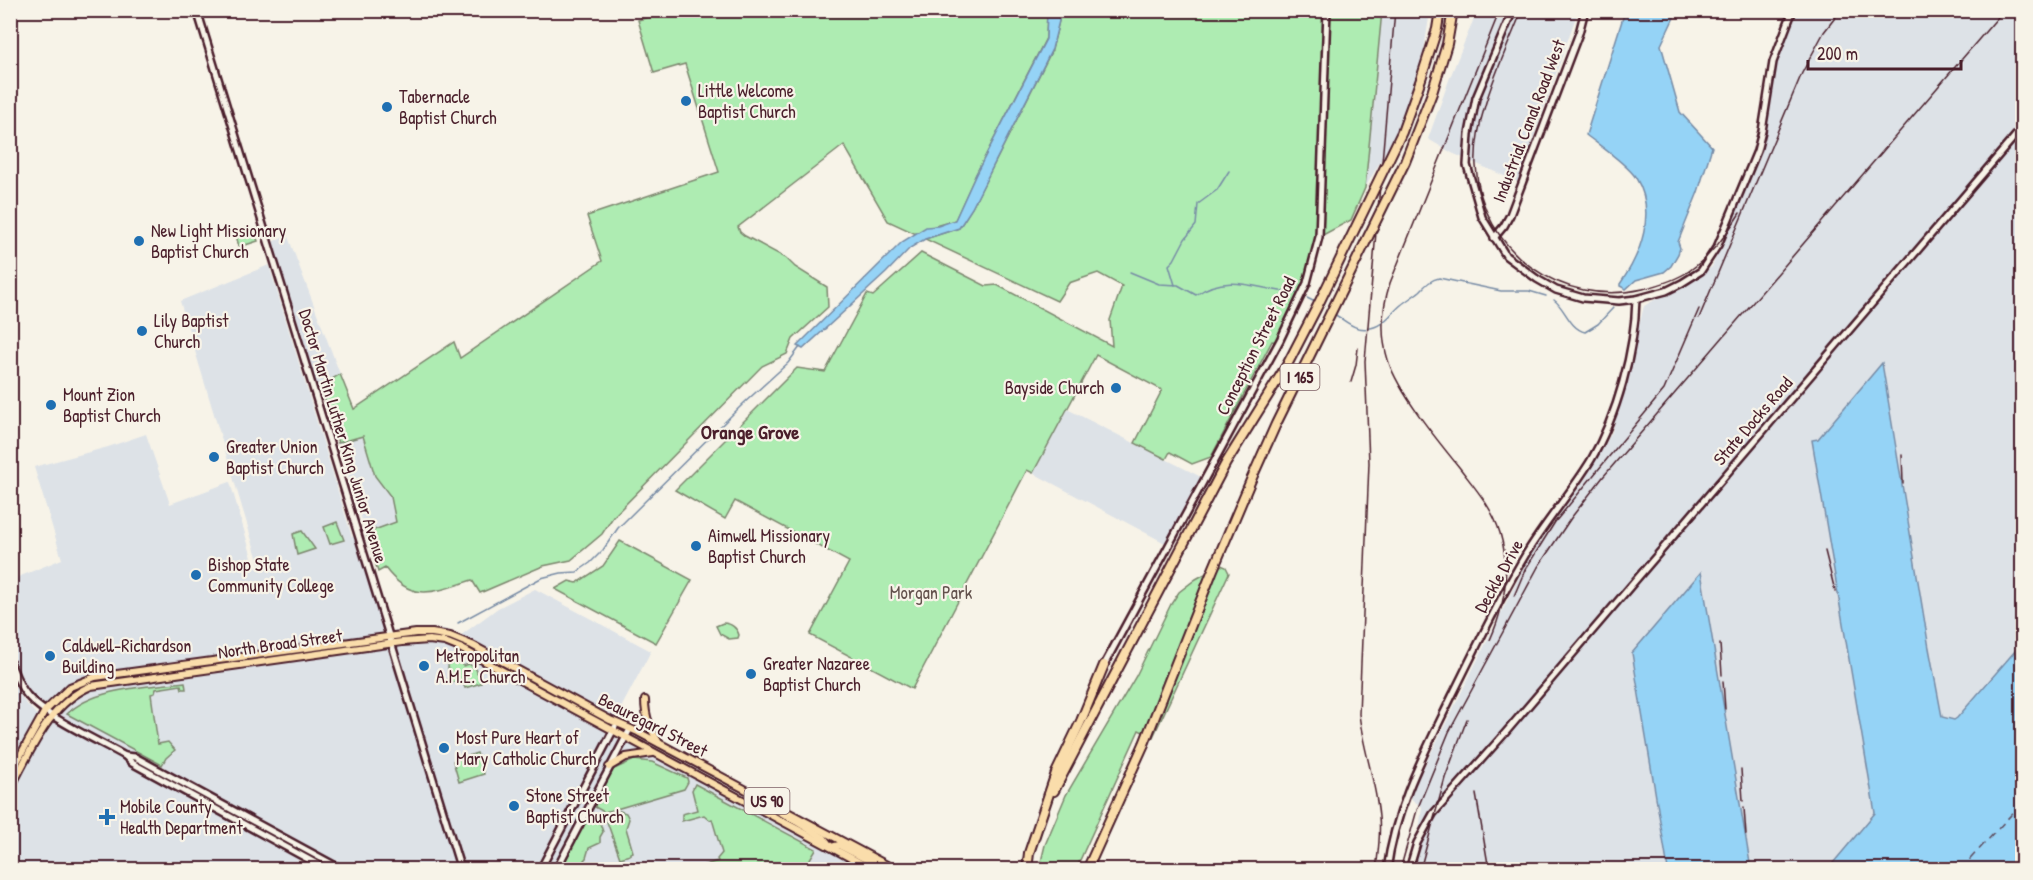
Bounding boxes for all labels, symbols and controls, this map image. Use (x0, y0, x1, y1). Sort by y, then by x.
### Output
scale bar (1808, 33, 1961, 71)
street label: Industrial Canal Road West (1486, 35, 1571, 206)
text: 200 m (1817, 41, 1858, 66)
place label: Little Welcome Baptist Church (698, 78, 796, 124)
place label: Tabernacle Baptist Church (399, 84, 497, 130)
marker: Little Welcome Baptist Church (679, 94, 693, 108)
marker: Tabernacle Baptist Church (380, 100, 394, 114)
place label: New Light Missionary Baptist Church (151, 218, 287, 264)
marker: New Light Missionary Baptist Church (132, 234, 146, 248)
street label: Conception Street Road (1210, 272, 1301, 419)
street label: Doctor Martin Luther King Junior Avenue (293, 306, 394, 566)
place label: Lily Baptist Church (154, 308, 229, 354)
marker: Lily Baptist Church (135, 324, 149, 338)
road number: I 165 (1280, 364, 1320, 390)
street label: State Docks Road (1707, 371, 1798, 470)
place label: Bayside Church (1005, 375, 1104, 400)
marker: Bayside Church (1109, 381, 1123, 395)
place label: Mount Zion Baptist Church (63, 382, 161, 428)
marker: Mount Zion Baptist Church (44, 398, 58, 412)
district label: Orange Grove (701, 418, 799, 446)
place label: Greater Union Baptist Church (226, 434, 324, 480)
marker: Greater Union Baptist Church (207, 450, 221, 464)
place label: Aimwell Missionary Baptist Church (708, 523, 830, 569)
street label: Deckle Drive (1468, 535, 1529, 617)
marker: Aimwell Missionary Baptist Church (689, 539, 703, 553)
place label: Bishop State Community College (208, 552, 334, 598)
marker: Bishop State Community College (189, 568, 203, 582)
park label: Morgan Park (890, 580, 973, 605)
street label: North Broad Street (216, 622, 344, 665)
place label: Caldwell-Richardson Building (62, 633, 191, 679)
place label: Metropolitan A.M.E. Church (436, 643, 526, 689)
marker: Caldwell-Richardson Building (43, 649, 57, 663)
place label: Greater Nazaree Baptist Church (763, 651, 870, 697)
marker: Metropolitan A.M.E. Church (417, 659, 431, 673)
marker: Greater Nazaree Baptist Church (744, 667, 758, 681)
street label: Beauregard Street (594, 686, 713, 763)
place label: Most Pure Heart of Mary Catholic Church (456, 725, 597, 771)
marker: Most Pure Heart of Mary Catholic Church (437, 741, 451, 755)
place label: Stone Street Baptist Church (526, 783, 624, 829)
road number: US 90 (744, 788, 789, 814)
place label: Mobile County Health Department (120, 794, 243, 840)
marker: Stone Street Baptist Church (507, 799, 521, 813)
marker: Mobile County Health Department (98, 808, 116, 826)

